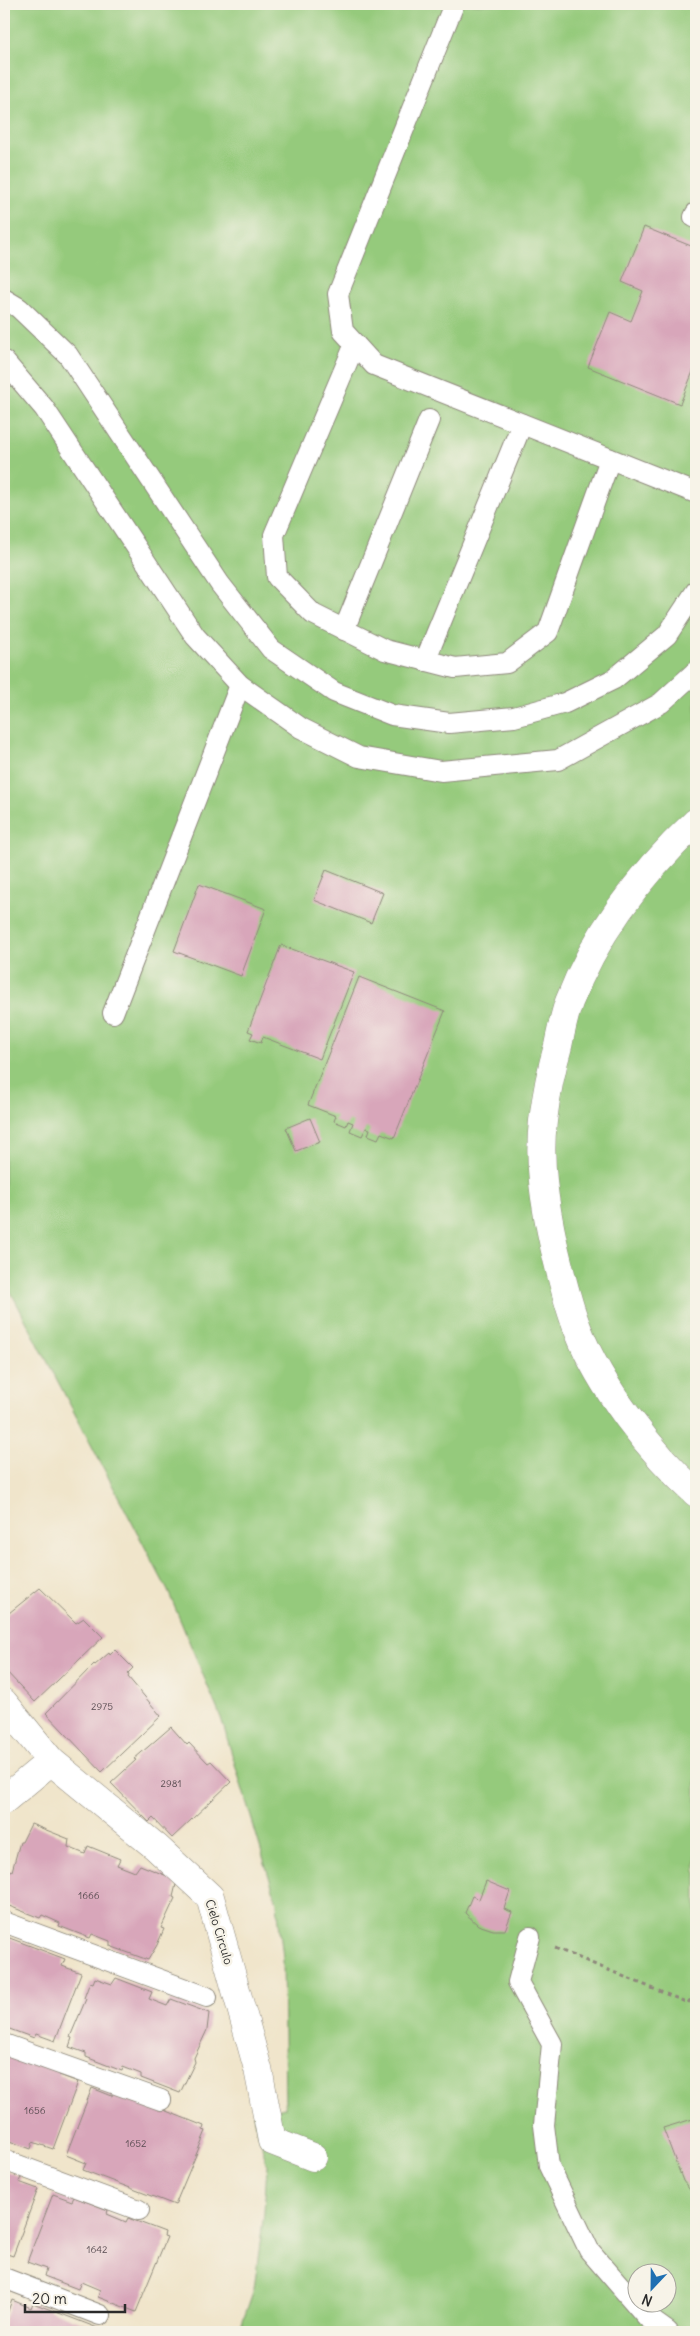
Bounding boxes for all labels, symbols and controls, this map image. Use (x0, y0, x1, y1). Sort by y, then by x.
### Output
house number: 2975 (91, 1700, 113, 1713)
house number: 2981 (161, 1777, 181, 1790)
house number: 1666 (78, 1889, 100, 1902)
street label: Cielo Circulo (202, 1897, 237, 1966)
house number: 1656 (24, 2104, 46, 2117)
house number: 1652 (126, 2137, 147, 2150)
house number: 1642 (87, 2243, 108, 2256)
north arrow (628, 2264, 678, 2314)
scale bar (25, 2281, 125, 2313)
text: 20 m (32, 2289, 67, 2308)
text: N (639, 2290, 655, 2310)

